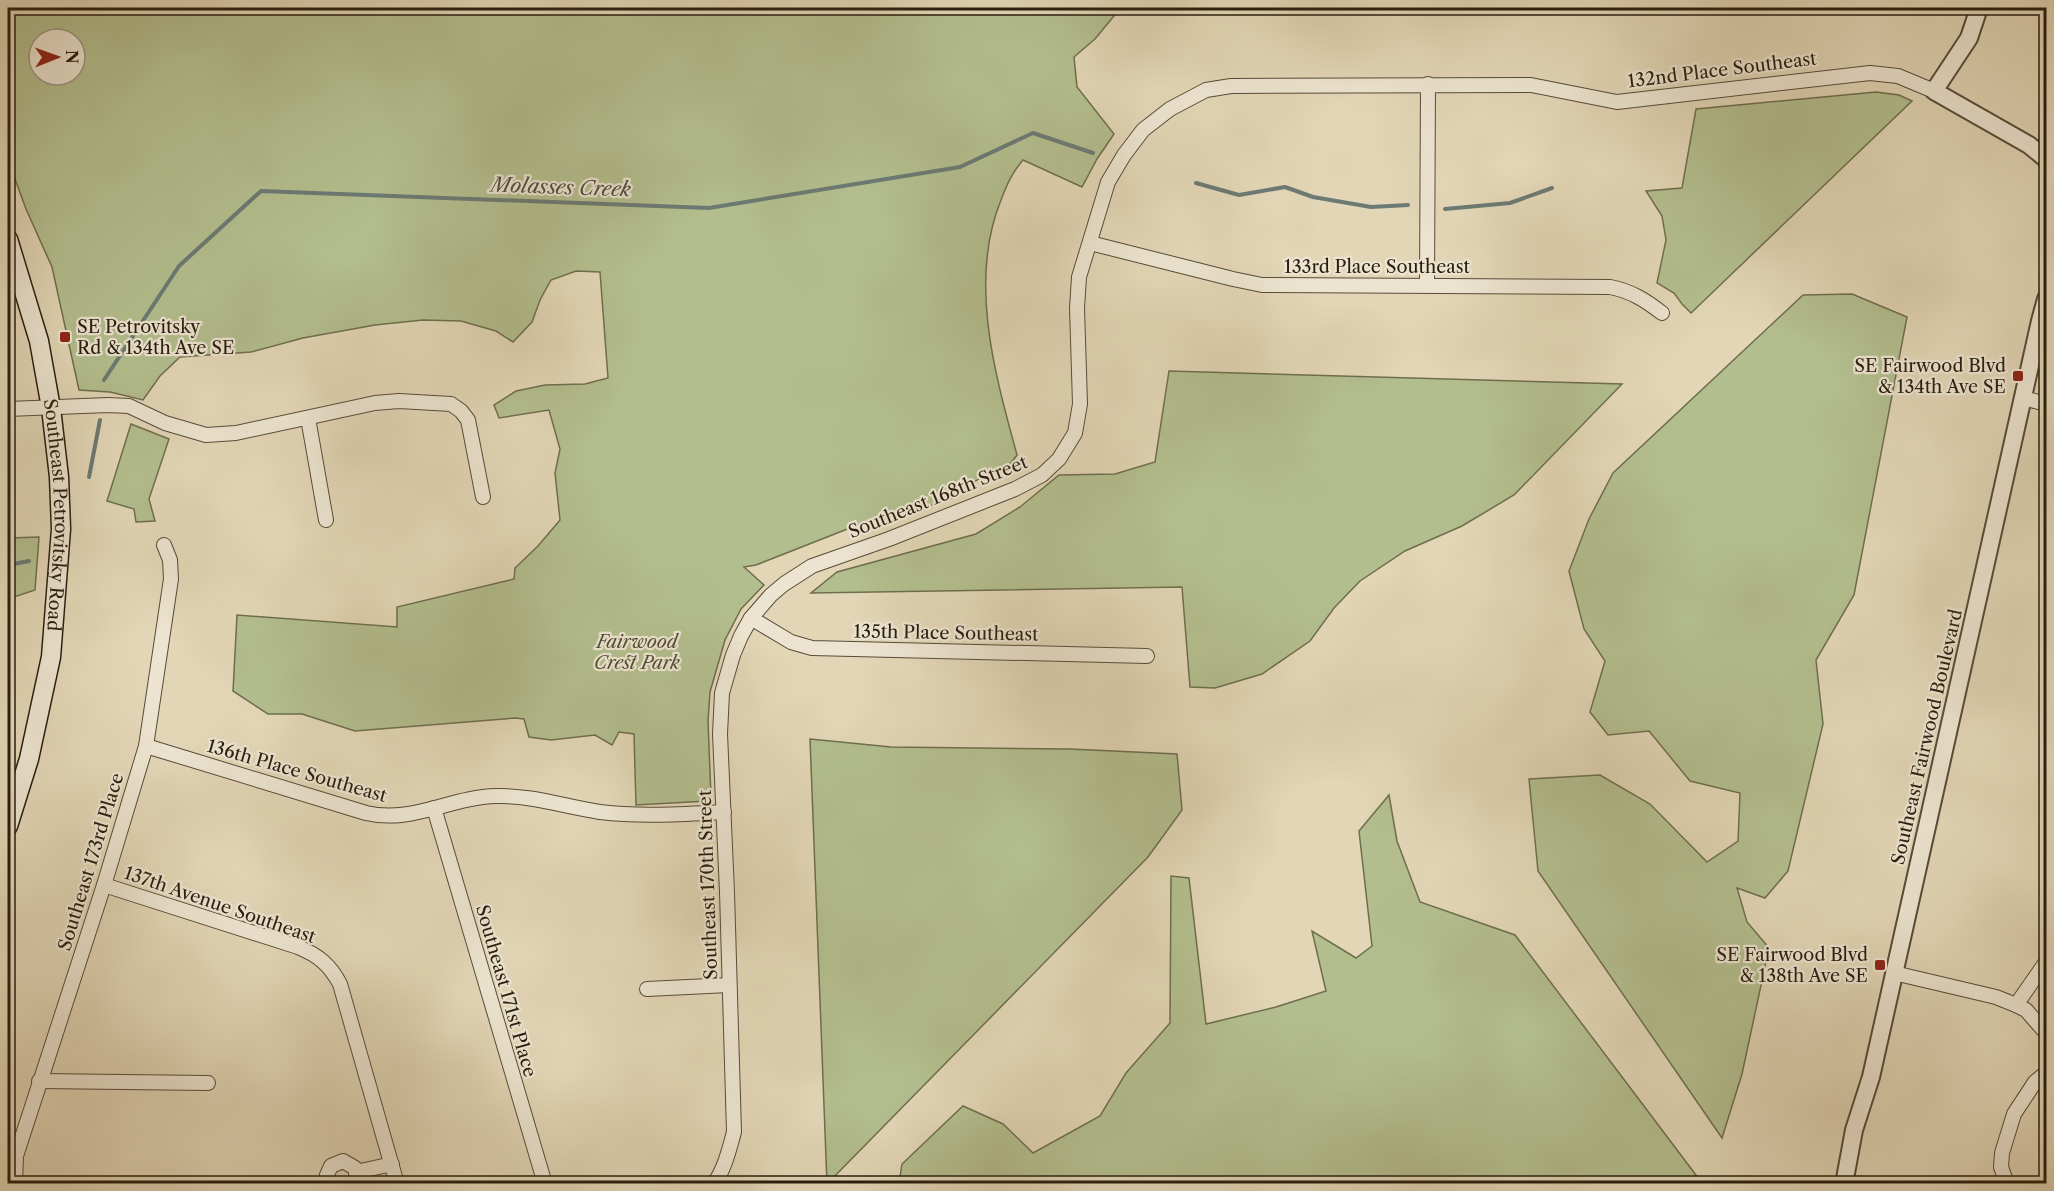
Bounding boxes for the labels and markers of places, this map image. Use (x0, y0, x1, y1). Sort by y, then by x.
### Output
place label: SE Petrovitsky Rd & 134th Ave SE (77, 316, 234, 359)
marker: SE Petrovitsky Rd & 134th Ave SE (58, 330, 72, 344)
place label: SE Fairwood Blvd & 134th Ave SE (1854, 355, 2006, 398)
marker: SE Fairwood Blvd & 134th Ave SE (2011, 369, 2025, 383)
place label: SE Fairwood Blvd & 138th Ave SE (1716, 944, 1868, 987)
marker: SE Fairwood Blvd & 138th Ave SE (1873, 958, 1887, 972)

